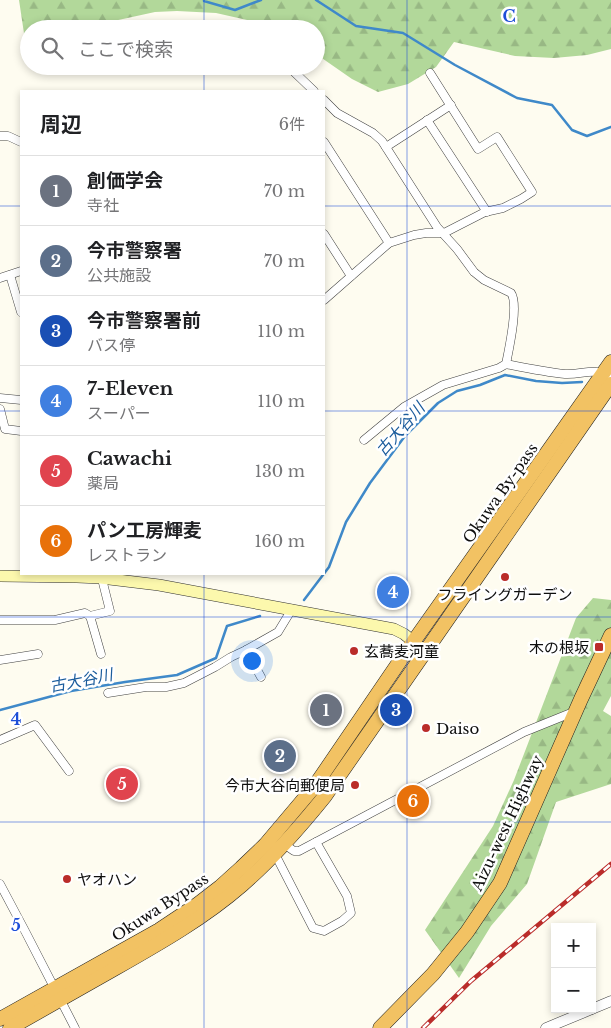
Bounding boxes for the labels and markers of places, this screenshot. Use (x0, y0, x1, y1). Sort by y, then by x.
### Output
marker: フライングガーデン (499, 571, 511, 583)
pin: 4 (377, 573, 409, 611)
place label: フライングガーデン (437, 585, 573, 604)
place label: 木の根坂 (529, 638, 589, 657)
marker: 木の根坂 (593, 641, 605, 653)
place label: 玄蕎麦河童 (364, 642, 439, 661)
marker: 玄蕎麦河童 (348, 645, 360, 657)
pin: 1 (310, 691, 342, 729)
pin: 3 (380, 691, 412, 729)
place label: Daiso (436, 719, 479, 738)
marker: Daiso (420, 722, 432, 734)
pin: 2 (264, 737, 296, 775)
pin: 5 (106, 765, 138, 803)
place label: 今市大谷向郵便局 (225, 776, 345, 795)
marker: 今市大谷向郵便局 (349, 779, 361, 791)
pin: 6 (397, 782, 429, 820)
place label: ヤオハン (77, 870, 137, 889)
marker: ヤオハン (61, 873, 73, 885)

